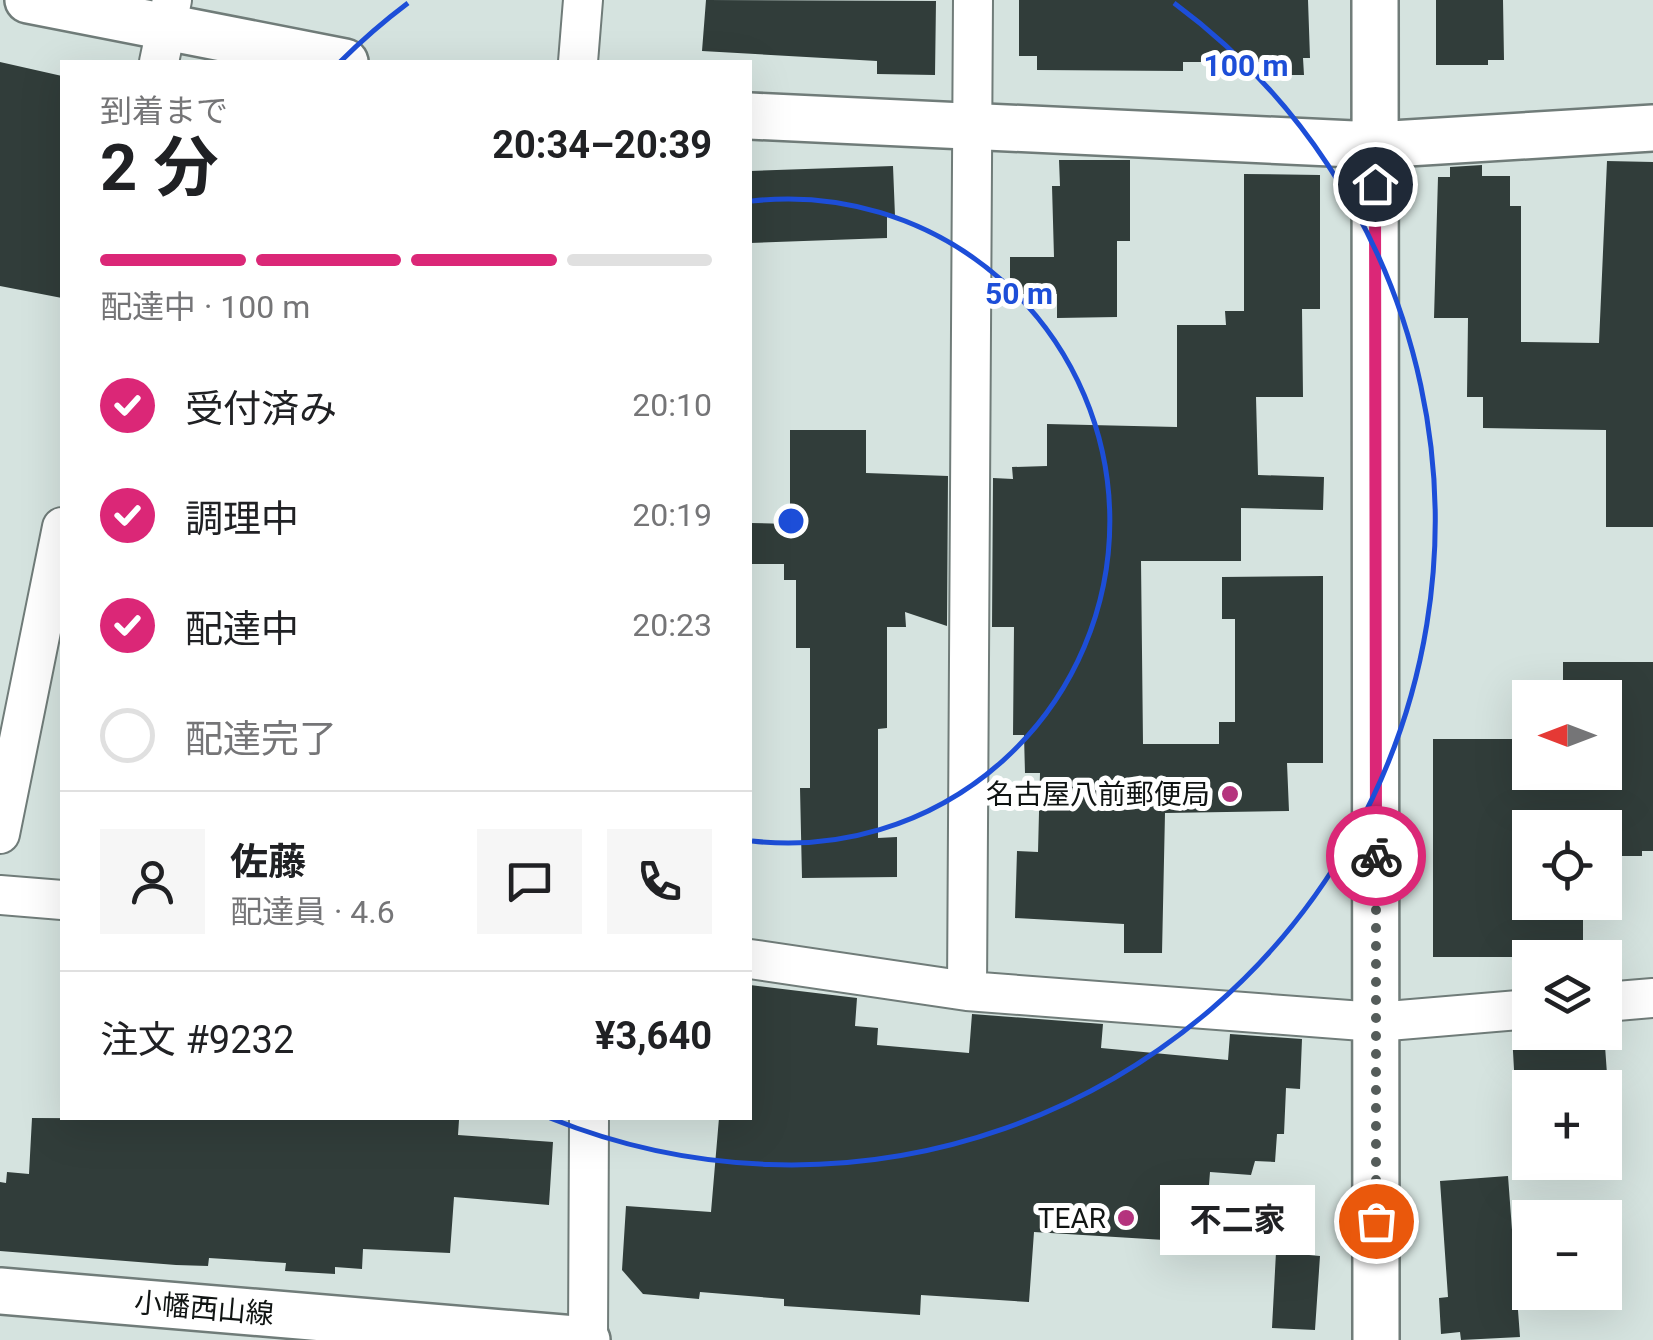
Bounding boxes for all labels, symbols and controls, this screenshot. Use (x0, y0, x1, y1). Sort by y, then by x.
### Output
text: 100 m (1203, 48, 1289, 83)
text: 到着まで (100, 92, 228, 130)
text: 20:34–20:39 (492, 123, 712, 167)
text: 2 分 (100, 130, 218, 206)
pin (1333, 142, 1418, 227)
icon: home (1348, 157, 1403, 212)
text: 50 m (985, 276, 1053, 311)
text: 配達中 · 100 m (100, 288, 310, 326)
icon: check (100, 378, 155, 433)
text: 20:10 (632, 386, 712, 424)
text: 受付済み (185, 387, 337, 431)
icon: check (100, 488, 155, 543)
text: 20:19 (632, 496, 712, 534)
text: 調理中 (185, 497, 299, 541)
centre of rings (773, 503, 809, 539)
icon: check (100, 598, 155, 653)
text: 20:23 (632, 606, 712, 644)
text: 配達中 (185, 607, 299, 651)
north arrow (1512, 680, 1622, 790)
map controls (1512, 680, 1622, 1310)
text: 配達完了 (185, 717, 337, 761)
place label: 名古屋八前郵便局 (986, 778, 1210, 811)
marker: 名古屋八前郵便局 (1219, 783, 1241, 805)
courier (1326, 806, 1426, 906)
button: locate (1512, 810, 1622, 920)
button: person (100, 829, 205, 934)
button: chat (477, 829, 582, 934)
button: phone (607, 829, 712, 934)
icon: bike (1349, 829, 1404, 884)
text: 佐藤 (230, 840, 306, 884)
text: 配達員 · 4.6 (230, 893, 395, 931)
button: layers (1512, 940, 1622, 1050)
text: ¥3,640 (595, 1014, 712, 1058)
text: 注文 #9232 (100, 1018, 294, 1062)
button: + (1512, 1070, 1622, 1180)
pin (1334, 1179, 1419, 1264)
callout: 不二家 (1161, 1186, 1316, 1256)
icon: bag (1349, 1194, 1404, 1249)
button: − (1512, 1200, 1622, 1310)
text: 不二家 (1189, 1201, 1286, 1239)
place label: TEAR (1038, 1202, 1106, 1235)
marker: TEAR (1115, 1207, 1137, 1229)
street label: 小幡西山線 (133, 1286, 275, 1331)

